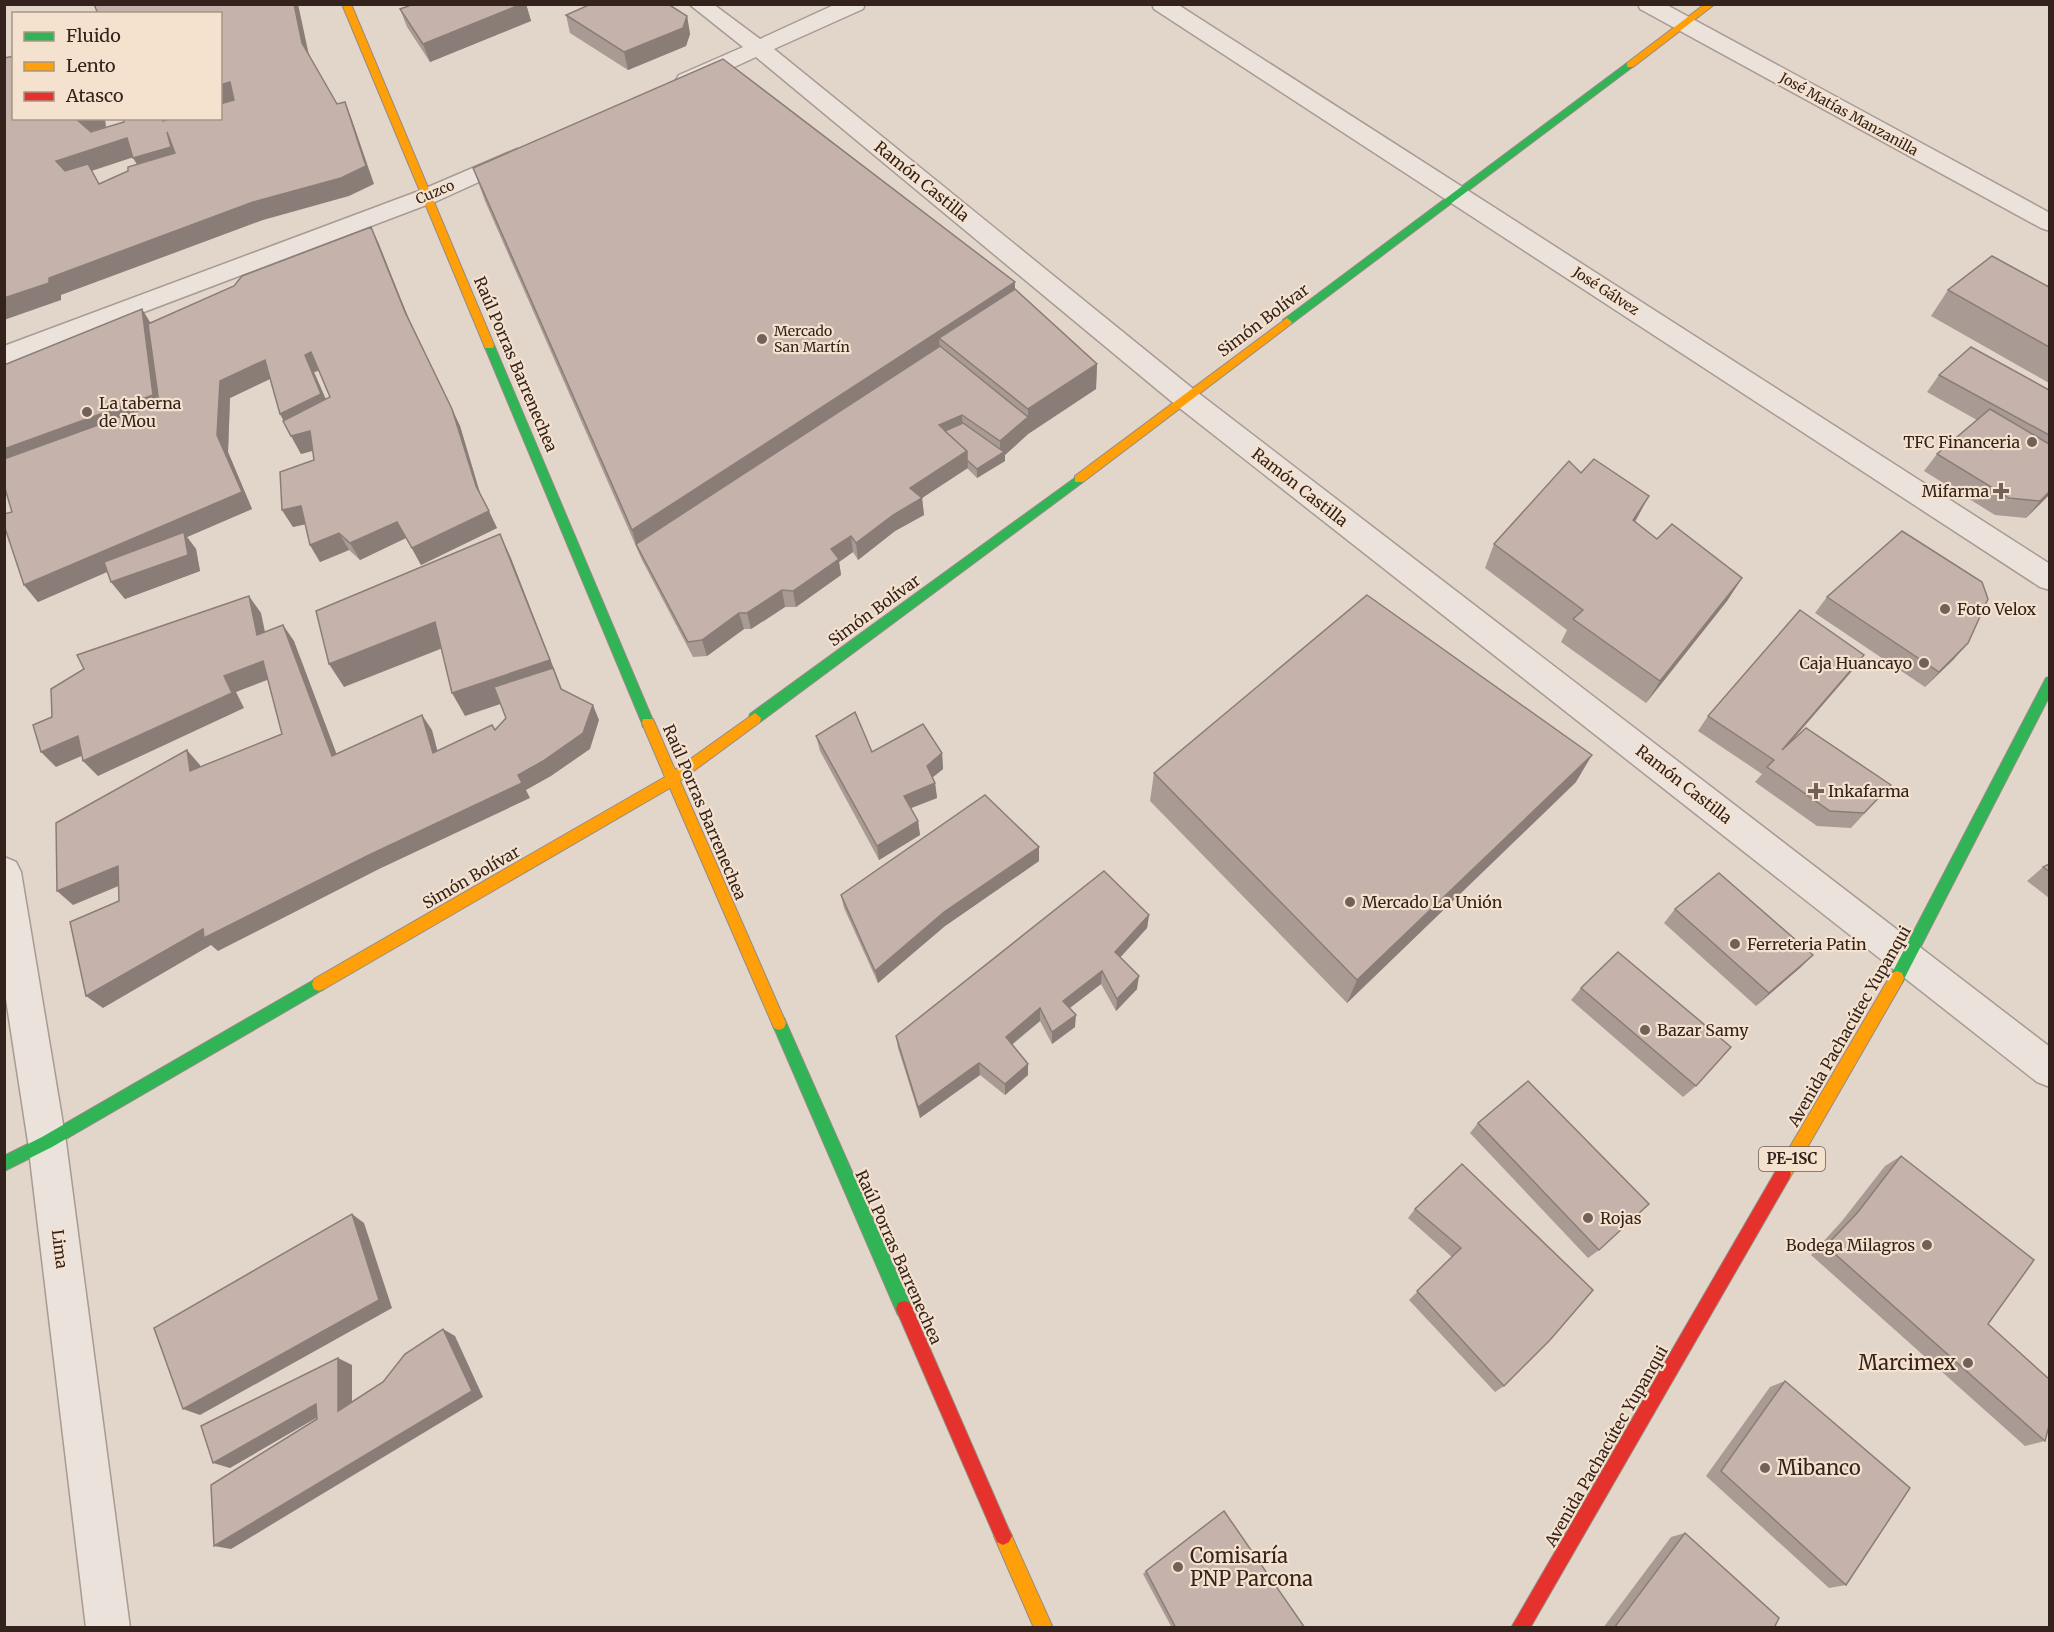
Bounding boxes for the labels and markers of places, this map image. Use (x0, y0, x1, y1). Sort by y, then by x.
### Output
place label: Mercado San Martín (774, 322, 850, 356)
marker: Mercado San Martín (755, 332, 769, 346)
place label: La taberna de Mou (99, 393, 182, 431)
marker: La taberna de Mou (80, 405, 94, 419)
place label: TFC Financeria (1903, 432, 2020, 452)
marker: TFC Financeria (2025, 435, 2039, 449)
place label: Mifarma (1922, 481, 1989, 501)
marker: Mifarma (1994, 484, 2008, 498)
place label: Foto Velox (1957, 599, 2037, 619)
marker: Foto Velox (1938, 602, 1952, 616)
place label: Caja Huancayo (1799, 653, 1912, 673)
marker: Caja Huancayo (1917, 656, 1931, 670)
place label: Inkafarma (1828, 781, 1910, 801)
marker: Inkafarma (1809, 784, 1823, 798)
place label: Mercado La Unión (1362, 892, 1503, 912)
marker: Mercado La Unión (1343, 895, 1357, 909)
place label: Ferreteria Patin (1747, 934, 1867, 954)
marker: Ferreteria Patin (1728, 937, 1742, 951)
place label: Bazar Samy (1657, 1020, 1749, 1040)
marker: Bazar Samy (1638, 1023, 1652, 1037)
place label: Rojas (1600, 1208, 1642, 1228)
marker: Rojas (1581, 1211, 1595, 1225)
place label: Bodega Milagros (1786, 1235, 1915, 1255)
marker: Bodega Milagros (1920, 1238, 1934, 1252)
place label: Marcimex (1858, 1350, 1956, 1375)
marker: Marcimex (1961, 1356, 1975, 1370)
place label: Mibanco (1777, 1455, 1861, 1480)
marker: Mibanco (1758, 1461, 1772, 1475)
place label: Comisaría PNP Parcona (1190, 1543, 1313, 1591)
marker: Comisaría PNP Parcona (1171, 1560, 1185, 1574)

